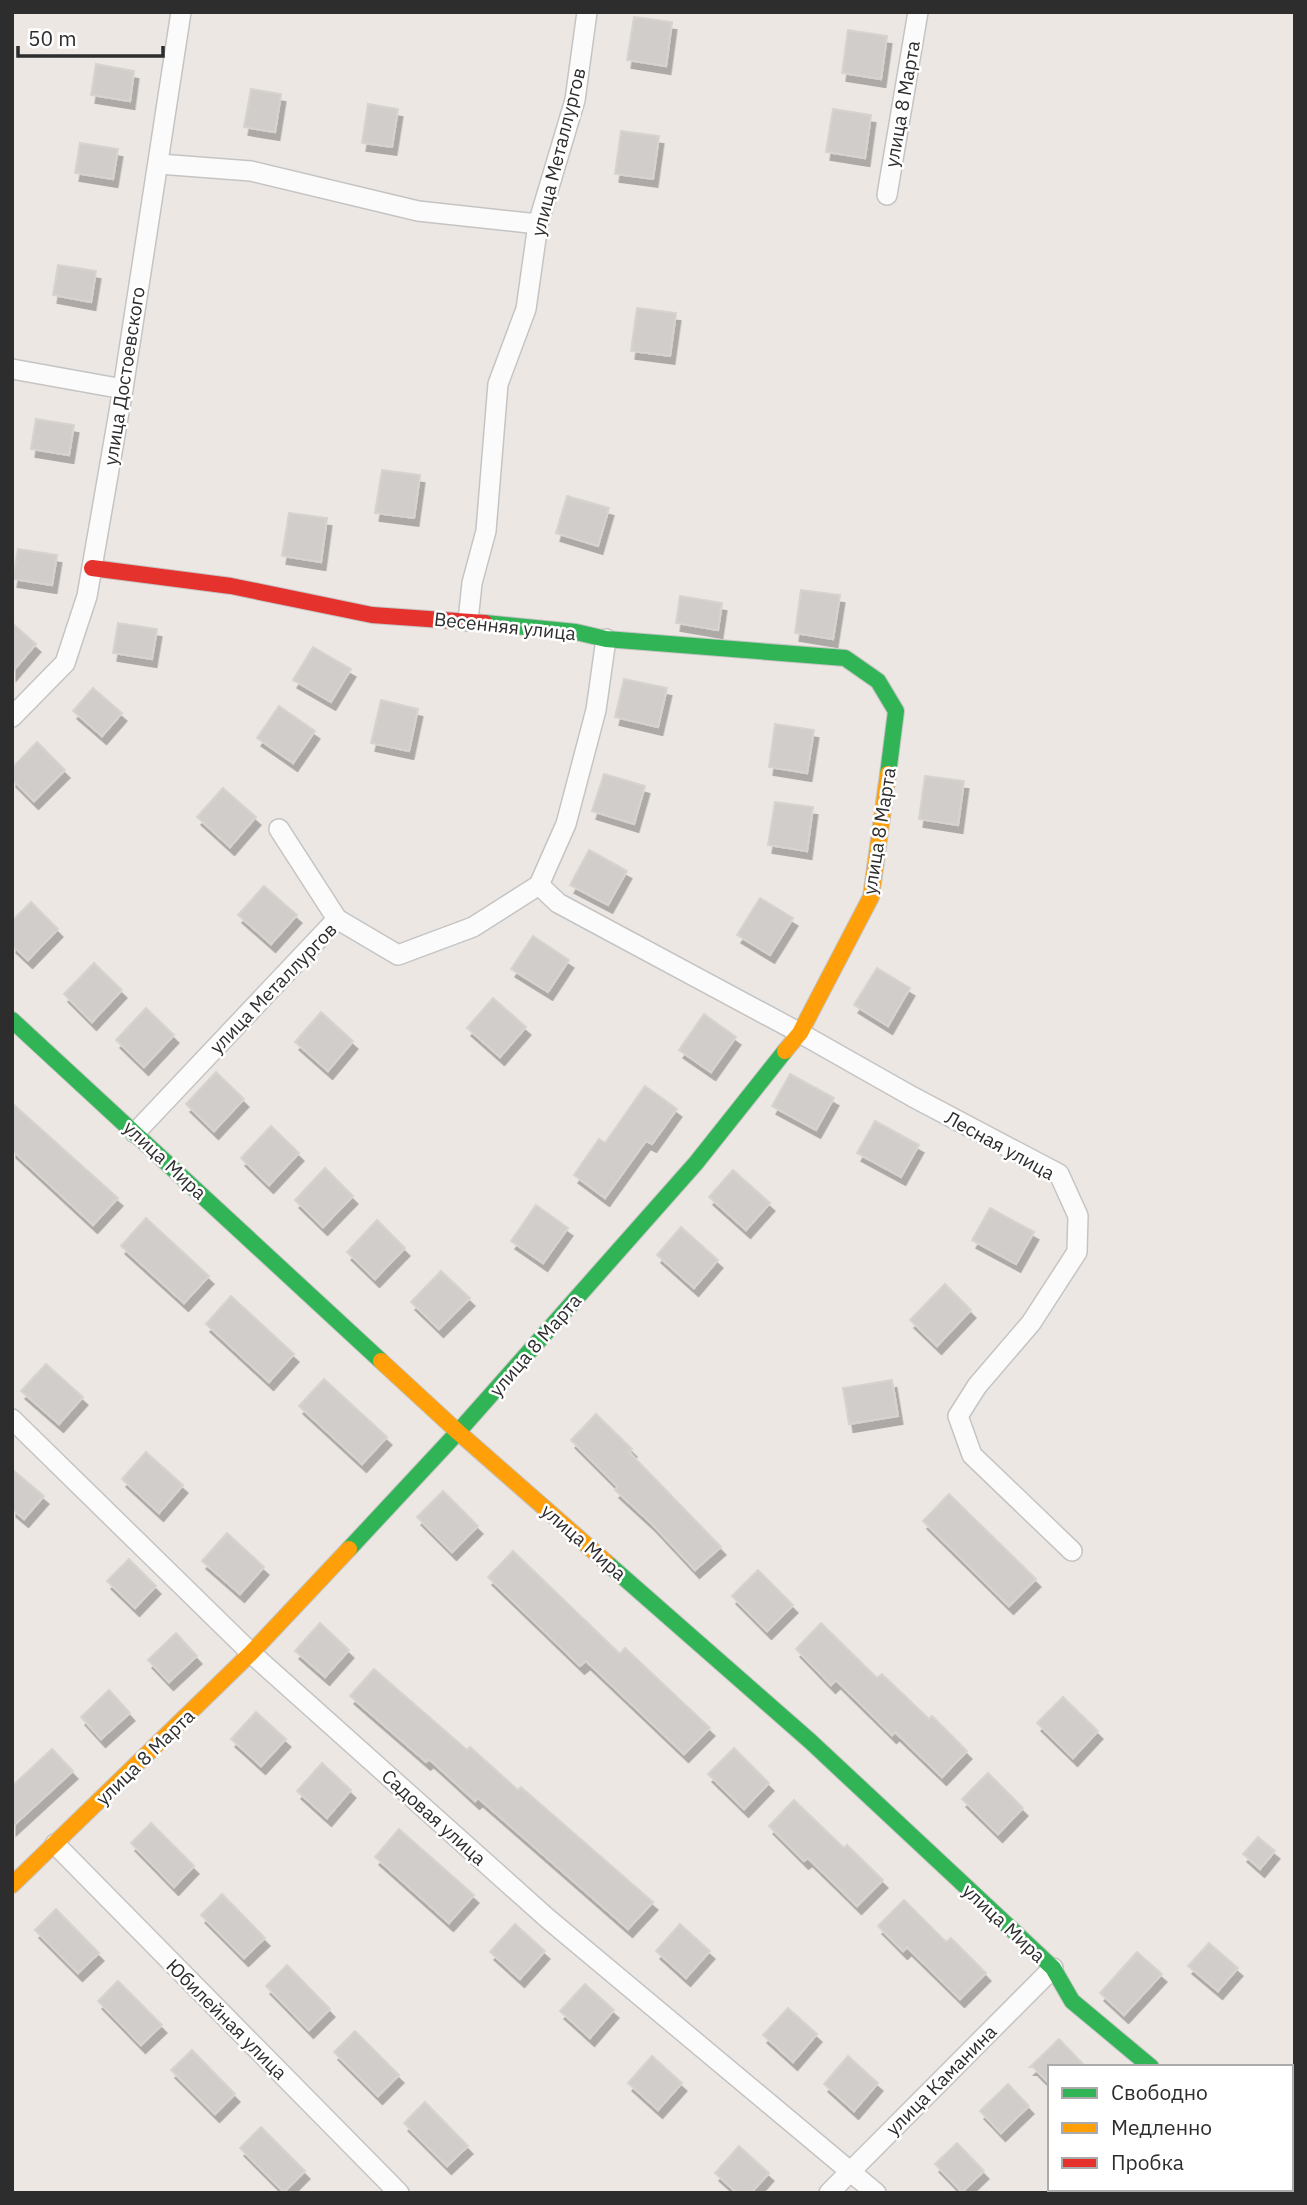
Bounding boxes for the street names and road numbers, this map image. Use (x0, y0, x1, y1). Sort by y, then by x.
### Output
street label: улица 8 Марта (879, 39, 925, 169)
street label: улица Металлургов (525, 65, 591, 239)
street label: улица Достоевского (98, 285, 150, 467)
street label: Весенняя улица (433, 607, 577, 645)
street label: улица 8 Марта (857, 766, 901, 896)
street label: улица Металлургов (204, 917, 342, 1059)
street label: Лесная улица (941, 1105, 1059, 1185)
street label: улица Мира (118, 1115, 212, 1205)
street label: улица 8 Марта (484, 1289, 586, 1401)
street label: улица Мира (537, 1499, 631, 1585)
street label: улица 8 Марта (91, 1704, 199, 1810)
street label: Садовая улица (377, 1764, 491, 1870)
street label: улица Мира (957, 1878, 1051, 1968)
street label: Юбилейная улица (162, 1954, 292, 2084)
street label: улица Каманина (881, 2020, 1001, 2140)

